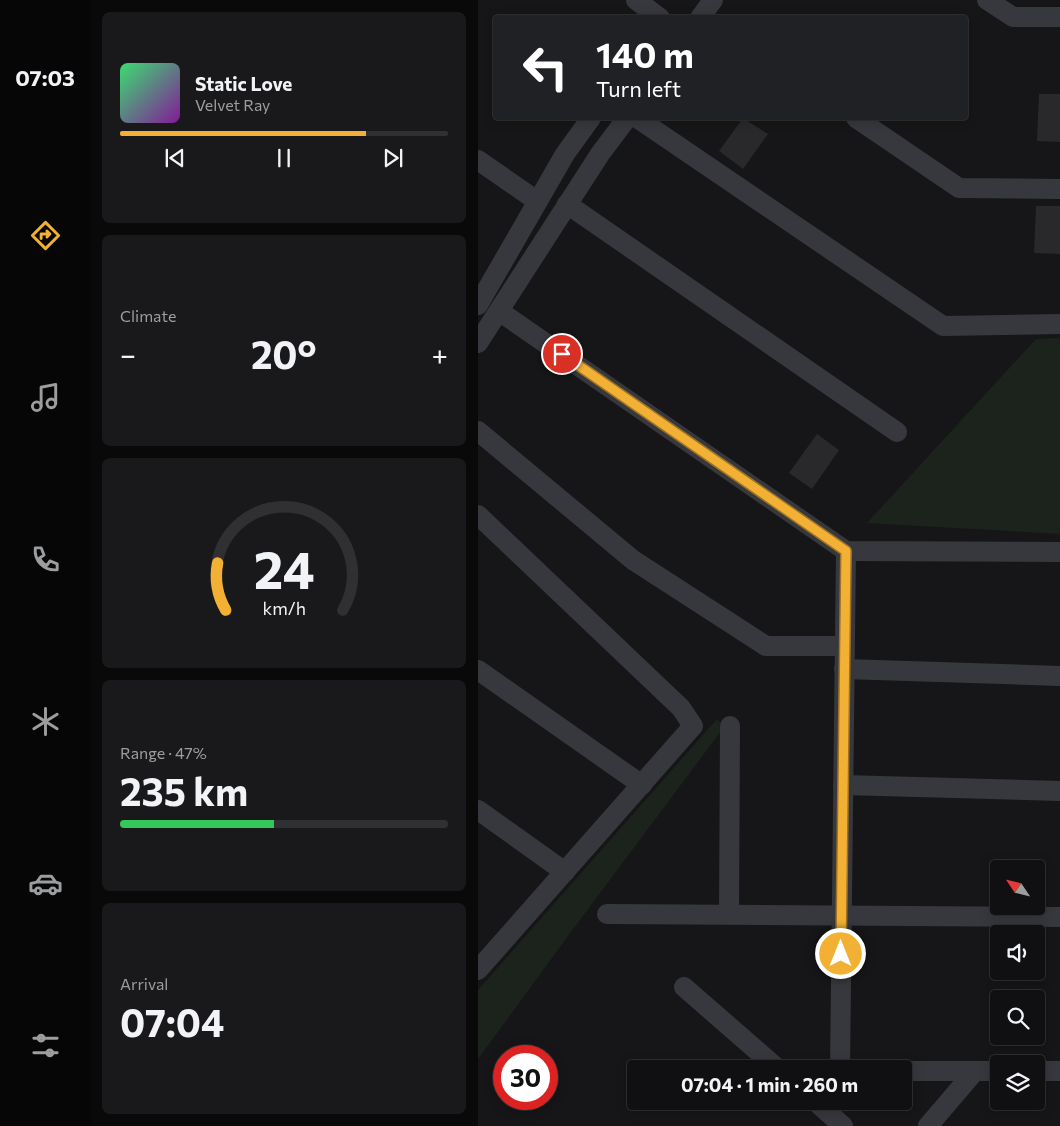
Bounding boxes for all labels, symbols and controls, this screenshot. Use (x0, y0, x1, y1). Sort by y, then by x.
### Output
text: 140 m (596, 32, 694, 75)
icon: left (513, 35, 578, 100)
text: 07:03 (15, 64, 75, 91)
text: Static Love (195, 72, 292, 95)
text: Turn left (596, 75, 681, 102)
text: Velvet Ray (195, 95, 270, 114)
icon: previous (161, 144, 189, 172)
icon: pause (270, 144, 298, 172)
icon: next (379, 144, 407, 172)
icon: directions (28, 218, 63, 253)
text: Climate (120, 306, 176, 325)
text: 20° (251, 330, 317, 377)
pin (541, 333, 583, 375)
text: − (120, 337, 136, 371)
text: + (432, 337, 448, 371)
icon: arrive (548, 340, 576, 368)
icon: music (28, 380, 63, 415)
text: 24 (254, 536, 314, 600)
icon: phone (28, 542, 63, 577)
text: km/h (262, 597, 306, 619)
icon: climate (28, 704, 63, 739)
text: Range · 47% (120, 743, 207, 762)
text: 235 km (120, 767, 248, 814)
north arrow (990, 860, 1046, 915)
map controls (990, 860, 1045, 1110)
icon: car (28, 866, 63, 901)
button: sound (990, 925, 1045, 980)
position arrow (814, 927, 866, 979)
text: Arrival (120, 974, 168, 993)
button: search (990, 990, 1045, 1045)
text: 07:04 (120, 998, 224, 1045)
icon: filters (28, 1028, 63, 1063)
speed limit sign: 30 (493, 1045, 558, 1110)
button: layers (990, 1055, 1045, 1110)
text: 07:04 · 1 min · 260 m (681, 1073, 858, 1096)

